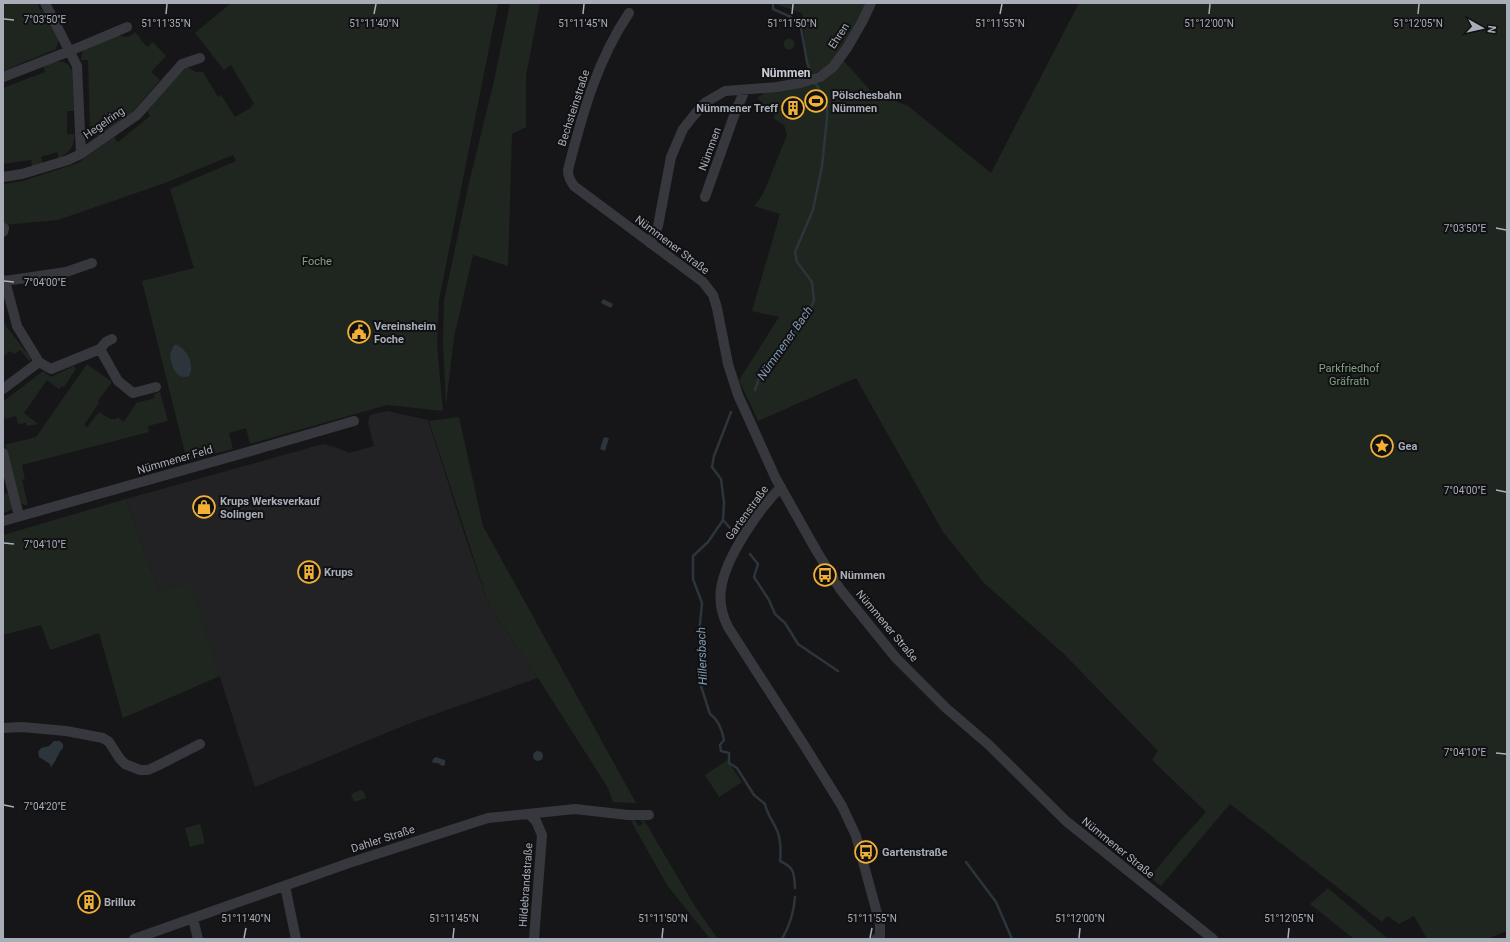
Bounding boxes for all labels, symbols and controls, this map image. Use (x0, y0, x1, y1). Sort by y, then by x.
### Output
north arrow (1462, 8, 1502, 48)
text: 7°03'50"E (24, 14, 67, 25)
text: 51°11'35"N (141, 18, 191, 29)
text: 51°11'40"N (349, 18, 399, 29)
text: 51°11'45"N (558, 18, 608, 29)
text: 51°11'50"N (767, 18, 817, 29)
text: 51°11'55"N (975, 18, 1025, 29)
text: 51°12'00"N (1184, 18, 1234, 29)
text: 51°12'05"N (1393, 18, 1443, 29)
street label: Ehren (826, 21, 852, 51)
text: N (1484, 25, 1498, 34)
district label: Nümmen (761, 66, 811, 80)
street label: Bechsteinstraße (556, 68, 593, 148)
sports icon: Pölschesbahn Nümmen (803, 88, 829, 114)
place label: Pölschesbahn Nümmen (832, 89, 902, 115)
building icon: Nümmener Treff (780, 95, 806, 121)
place label: Nümmener Treff (696, 102, 778, 115)
street label: Hegelring (81, 104, 127, 142)
street label: Nümmen (696, 126, 724, 172)
street label: Nümmener Straße (632, 213, 712, 277)
text: 7°03'50"E (1444, 223, 1487, 234)
park label: Foche (302, 255, 332, 268)
text: 7°04'00"E (24, 277, 67, 288)
water label: Nümmener Bach (754, 303, 816, 383)
public building icon: Vereinsheim Foche (346, 319, 372, 345)
place label: Vereinsheim Foche (374, 320, 436, 346)
park label: Parkfriedhof Gräfrath (1319, 362, 1379, 388)
place icon: Gea (1369, 433, 1395, 459)
place label: Gea (1398, 440, 1417, 453)
street label: Nümmener Feld (136, 443, 214, 477)
street label: Gartenstraße (723, 483, 771, 543)
text: 7°04'00"E (1444, 485, 1487, 496)
shop icon: Krups Werksverkauf Solingen (191, 494, 217, 520)
place label: Krups Werksverkauf Solingen (220, 495, 320, 521)
text: 7°04'10"E (24, 539, 67, 550)
building icon: Krups (296, 559, 322, 585)
bus stop icon: Nümmen (812, 562, 838, 588)
place label: Krups (324, 566, 353, 579)
place label: Nümmen (840, 569, 885, 582)
street label: Nümmener Straße (853, 588, 921, 665)
water label: Hillersbach (694, 627, 710, 685)
text: 7°04'10"E (1444, 747, 1487, 758)
text: 7°04'20"E (24, 801, 67, 812)
street label: Nümmener Straße (1079, 815, 1157, 881)
street label: Dahler Straße (349, 823, 417, 855)
bus stop icon: Gartenstraße (853, 839, 879, 865)
street label: Hildebrandstraße (517, 842, 535, 928)
place label: Gartenstraße (882, 846, 948, 859)
building icon: Brillux (76, 889, 102, 915)
place label: Brillux (104, 896, 136, 909)
text: 51°11'40"N (221, 913, 271, 924)
text: 51°11'45"N (429, 913, 479, 924)
text: 51°11'50"N (638, 913, 688, 924)
text: 51°11'55"N (847, 913, 897, 924)
text: 51°12'00"N (1055, 913, 1105, 924)
text: 51°12'05"N (1264, 913, 1314, 924)

